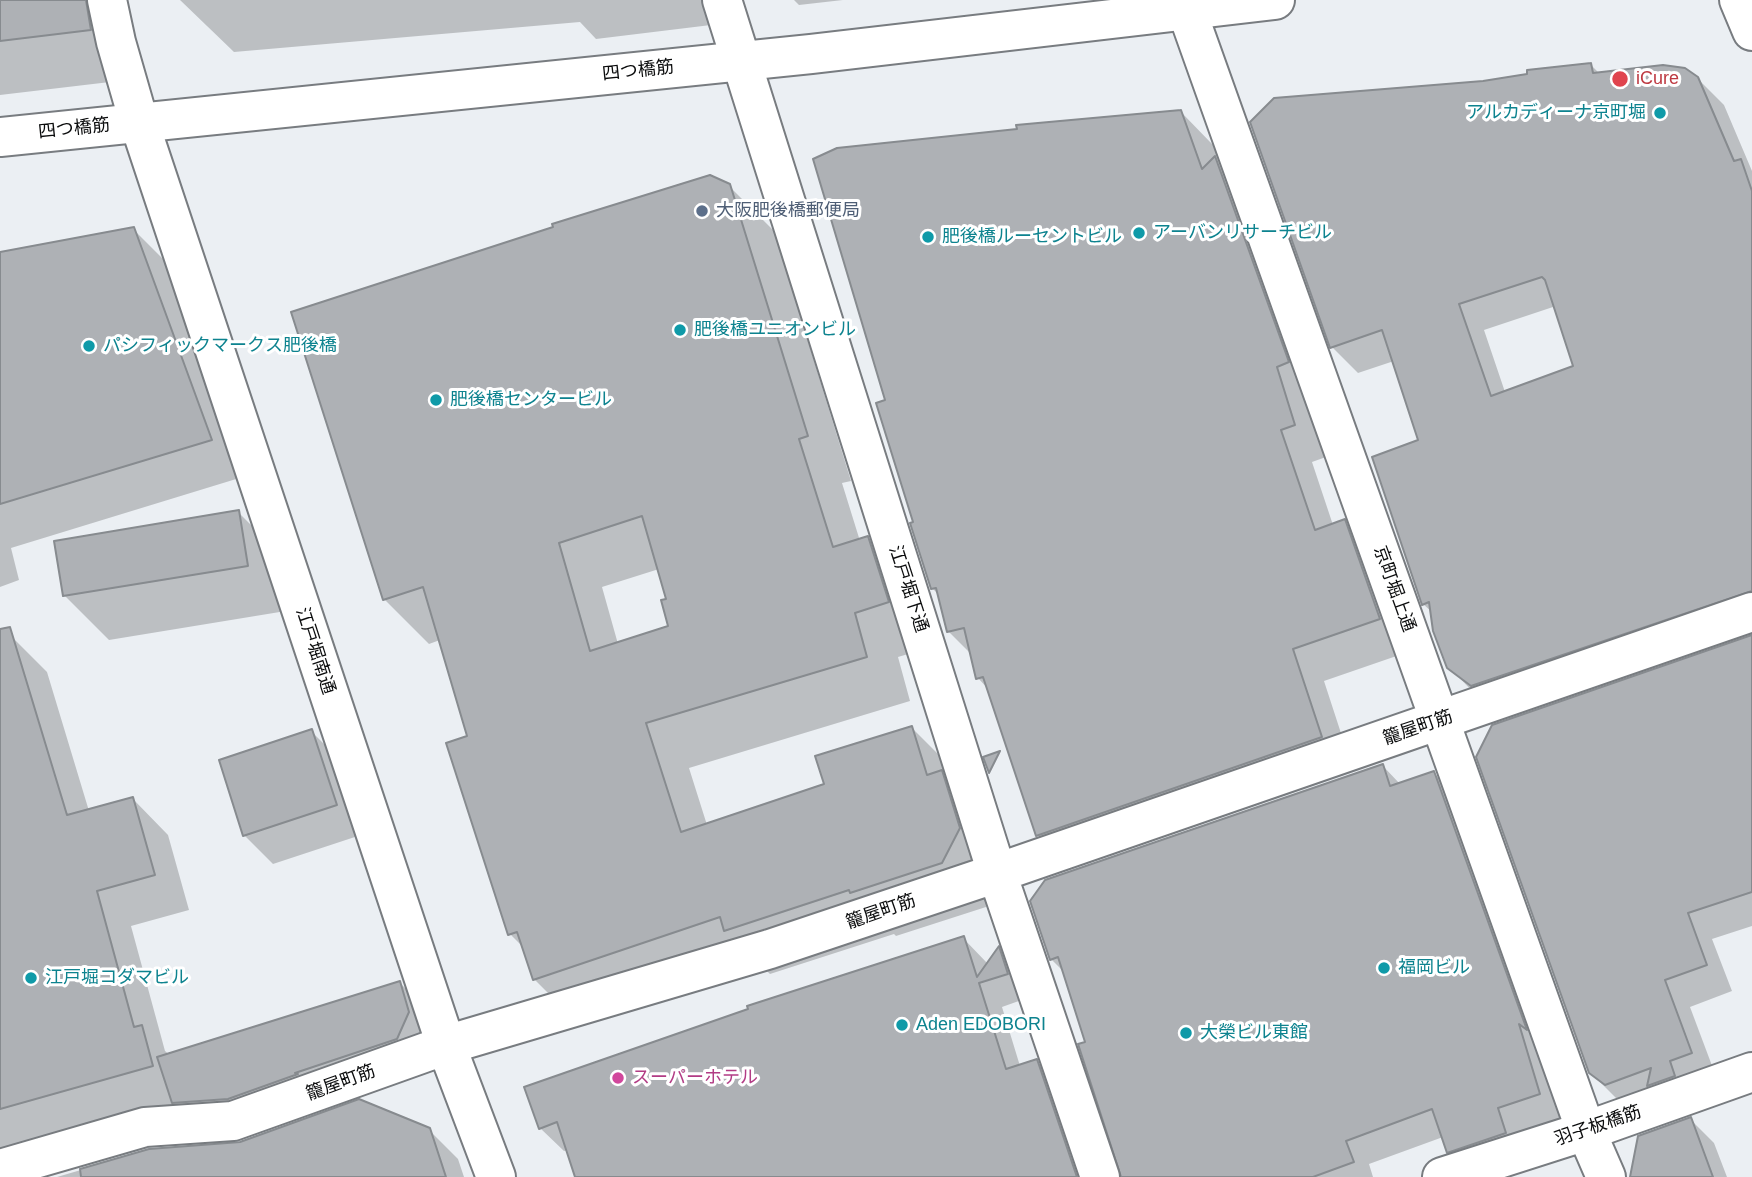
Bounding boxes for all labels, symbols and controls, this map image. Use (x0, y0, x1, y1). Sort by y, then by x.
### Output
street label: 四つ橋筋 (601, 56, 675, 86)
place label: iCure (1636, 68, 1679, 90)
marker: iCure (1610, 69, 1630, 89)
place label: アルカディーナ京町堀 (1466, 102, 1646, 124)
marker: アルカディーナ京町堀 (1652, 105, 1668, 121)
street label: 四つ橋筋 (37, 114, 111, 144)
place label: 大阪肥後橋郵便局 (716, 200, 860, 222)
marker: 大阪肥後橋郵便局 (694, 203, 710, 219)
place label: アーバンリサーチビル (1153, 222, 1332, 244)
marker: アーバンリサーチビル (1131, 225, 1147, 241)
place label: 肥後橋ルーセントビル (942, 226, 1122, 248)
marker: 肥後橋ルーセントビル (920, 229, 936, 245)
place label: 肥後橋ユニオンビル (694, 319, 856, 341)
marker: 肥後橋ユニオンビル (672, 322, 688, 338)
place label: パシフィックマークス肥後橋 (103, 335, 337, 357)
marker: パシフィックマークス肥後橋 (81, 338, 97, 354)
place label: 肥後橋センタービル (450, 389, 612, 411)
marker: 肥後橋センタービル (428, 392, 444, 408)
street label: 江戸堀下通 (884, 543, 932, 635)
street label: 京町堀上通 (1368, 543, 1420, 635)
street label: 江戸堀南通 (291, 605, 339, 697)
street label: 籠屋町筋 (1380, 706, 1456, 750)
street label: 籠屋町筋 (843, 890, 919, 934)
place label: 福岡ビル (1398, 957, 1470, 979)
marker: 福岡ビル (1376, 960, 1392, 976)
place label: 江戸堀コダマビル (45, 967, 189, 989)
marker: 江戸堀コダマビル (23, 970, 39, 986)
place label: Aden EDOBORI (916, 1014, 1046, 1036)
marker: Aden EDOBORI (894, 1017, 910, 1033)
place label: 大榮ビル東館 (1200, 1022, 1308, 1044)
marker: 大榮ビル東館 (1178, 1025, 1194, 1041)
street label: 籠屋町筋 (303, 1061, 379, 1105)
place label: スーパーホテル (632, 1067, 758, 1089)
marker: スーパーホテル (610, 1070, 626, 1086)
street label: 羽子板橋筋 (1552, 1101, 1644, 1151)

